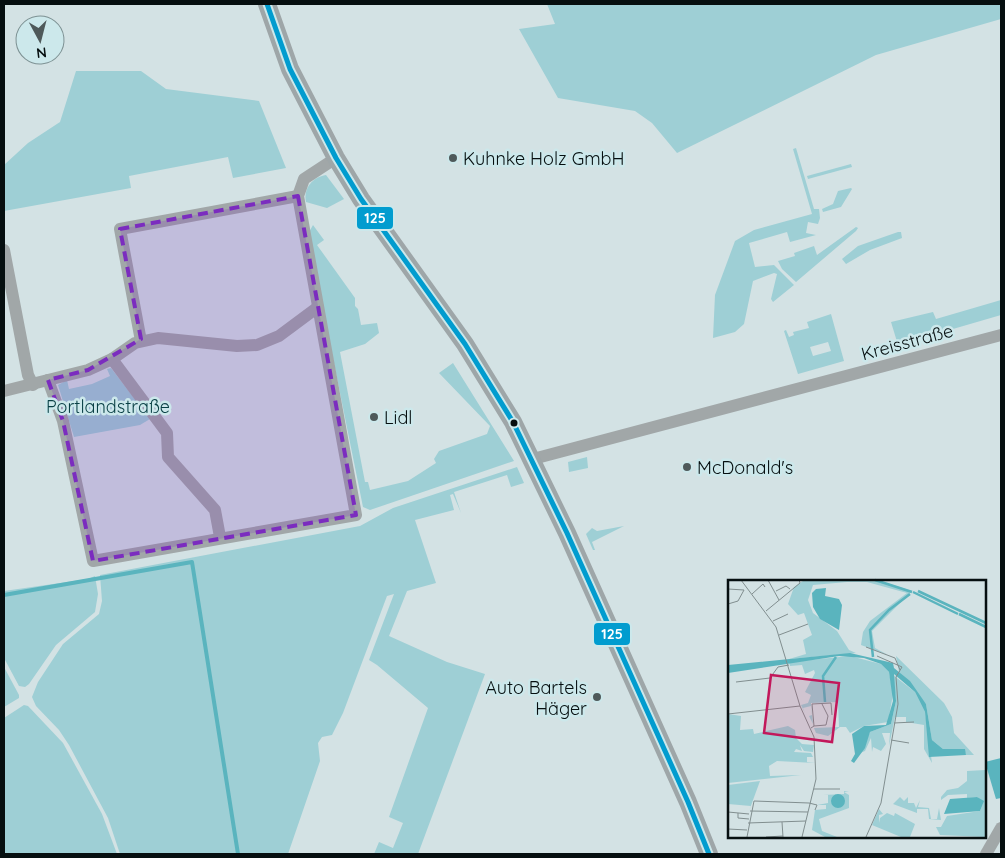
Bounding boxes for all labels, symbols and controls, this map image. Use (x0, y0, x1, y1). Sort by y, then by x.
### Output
north arrow (15, 15, 65, 65)
text: N (35, 43, 48, 62)
place label: Kuhnke Holz GmbH (463, 147, 624, 170)
marker: Kuhnke Holz GmbH (447, 152, 459, 164)
line badge: 125 (356, 206, 394, 230)
text: 125 (364, 209, 386, 227)
street label: Kreisstraße (859, 319, 955, 365)
park label: Portlandstraße (46, 395, 170, 418)
place label: Lidl (384, 406, 412, 429)
marker: Lidl (368, 411, 380, 423)
unlabelled marker (509, 418, 519, 428)
place label: McDonald's (697, 456, 793, 479)
marker: McDonald's (681, 461, 693, 473)
inset map (728, 580, 985, 838)
line badge: 125 (593, 622, 631, 646)
text: 125 (601, 625, 623, 643)
place label: Auto Bartels Häger (485, 676, 587, 720)
marker: Auto Bartels Häger (591, 691, 603, 703)

